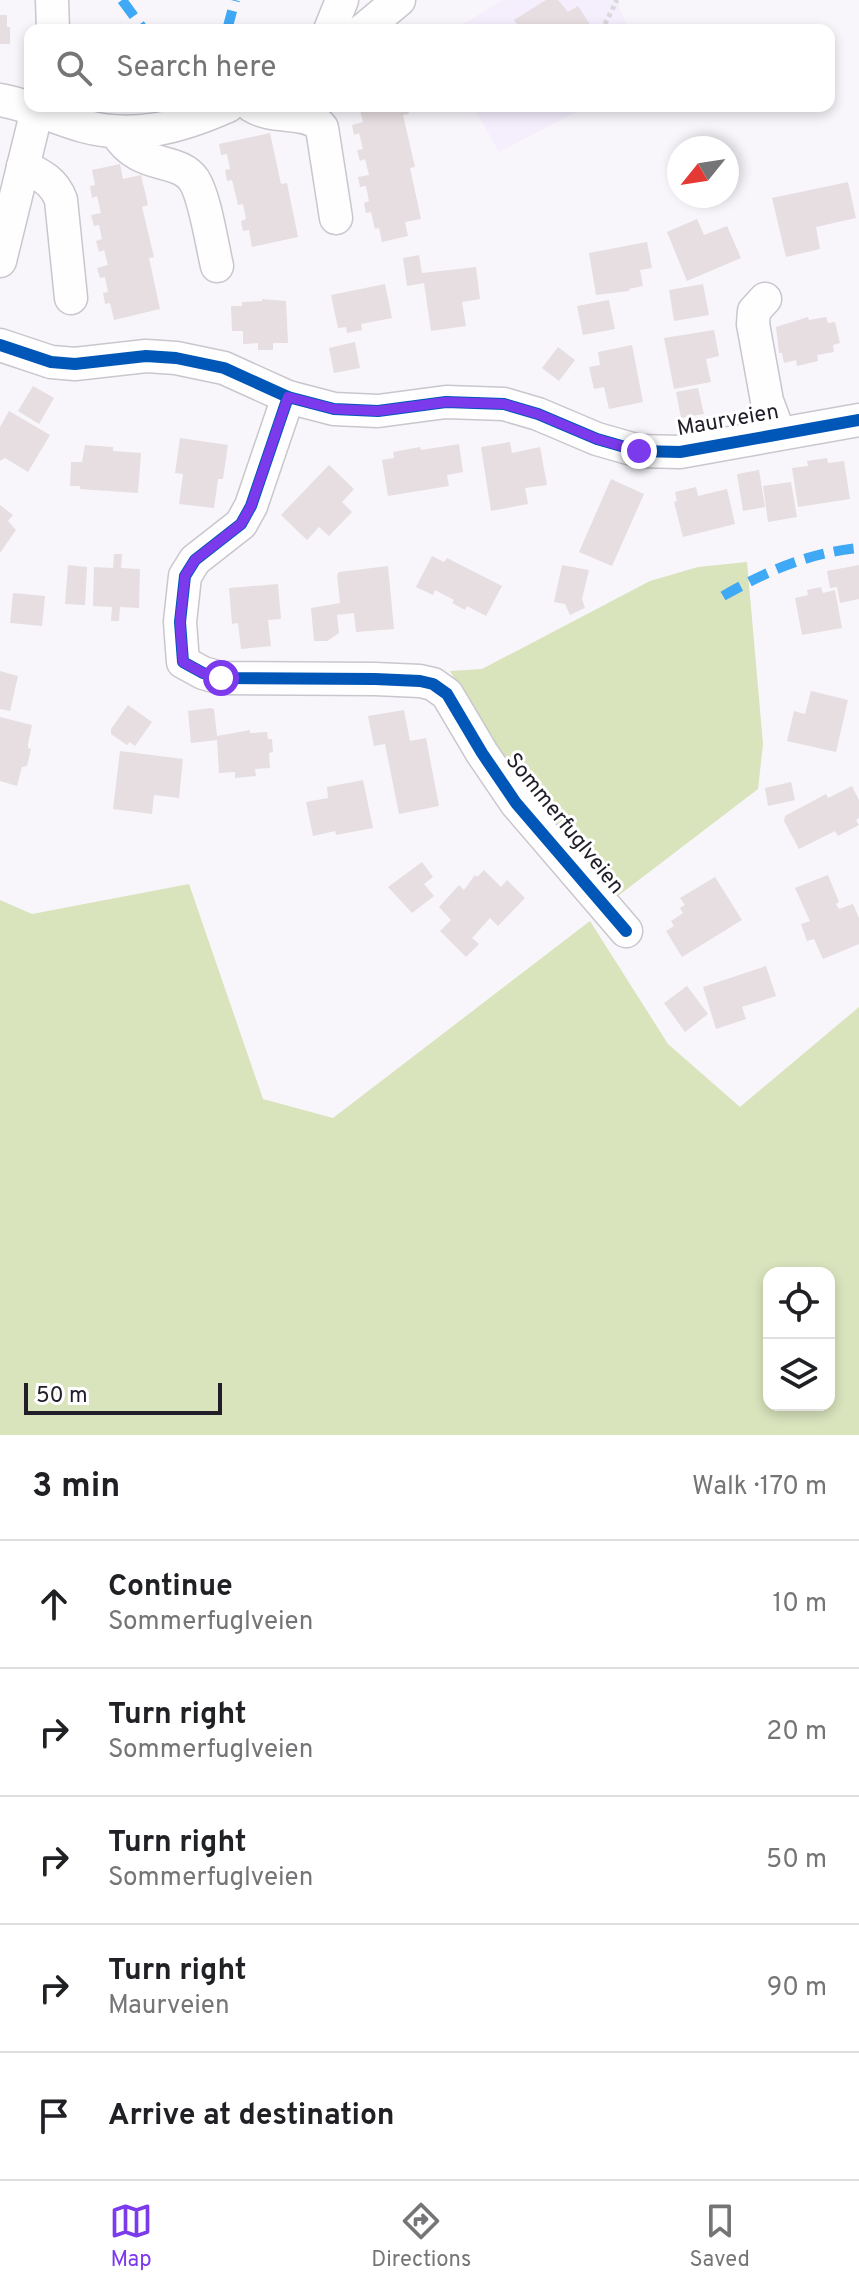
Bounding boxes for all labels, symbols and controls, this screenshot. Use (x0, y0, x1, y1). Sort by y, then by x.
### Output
search box (24, 24, 835, 112)
icon: search (52, 46, 96, 90)
text: Search here (116, 50, 276, 87)
north arrow (667, 136, 739, 208)
street label: Maurveien (675, 399, 781, 443)
route end (621, 433, 657, 469)
route start (203, 660, 239, 696)
street label: Sommerfuglveien (499, 748, 629, 900)
map controls (763, 1267, 835, 1411)
button: locate (763, 1267, 835, 1339)
button: layers (763, 1339, 835, 1411)
scale bar (24, 1379, 222, 1415)
text: 50 m (36, 1383, 88, 1410)
text: 3 min (32, 1466, 120, 1509)
text: Walk · 170 m (692, 1471, 827, 1504)
text: Continue (108, 1569, 233, 1606)
icon: ahead (32, 1582, 76, 1626)
text: 10 m (772, 1588, 827, 1621)
text: Sommerfuglveien (108, 1606, 314, 1639)
text: Turn right (108, 1697, 246, 1734)
icon: right (32, 1710, 76, 1754)
text: 20 m (766, 1716, 827, 1749)
text: Sommerfuglveien (108, 1734, 314, 1767)
text: Turn right (108, 1825, 246, 1862)
icon: right (32, 1838, 76, 1882)
text: 50 m (766, 1844, 827, 1877)
text: Sommerfuglveien (108, 1862, 314, 1895)
text: Turn right (108, 1953, 246, 1990)
icon: right (32, 1966, 76, 2010)
text: 90 m (767, 1972, 827, 2005)
text: Maurveien (108, 1990, 230, 2023)
icon: arrive (32, 2094, 76, 2138)
text: Arrive at destination (108, 2098, 394, 2135)
tab: Map (109, 2199, 153, 2274)
tab: Directions (371, 2199, 471, 2274)
tab: Saved (689, 2199, 750, 2274)

